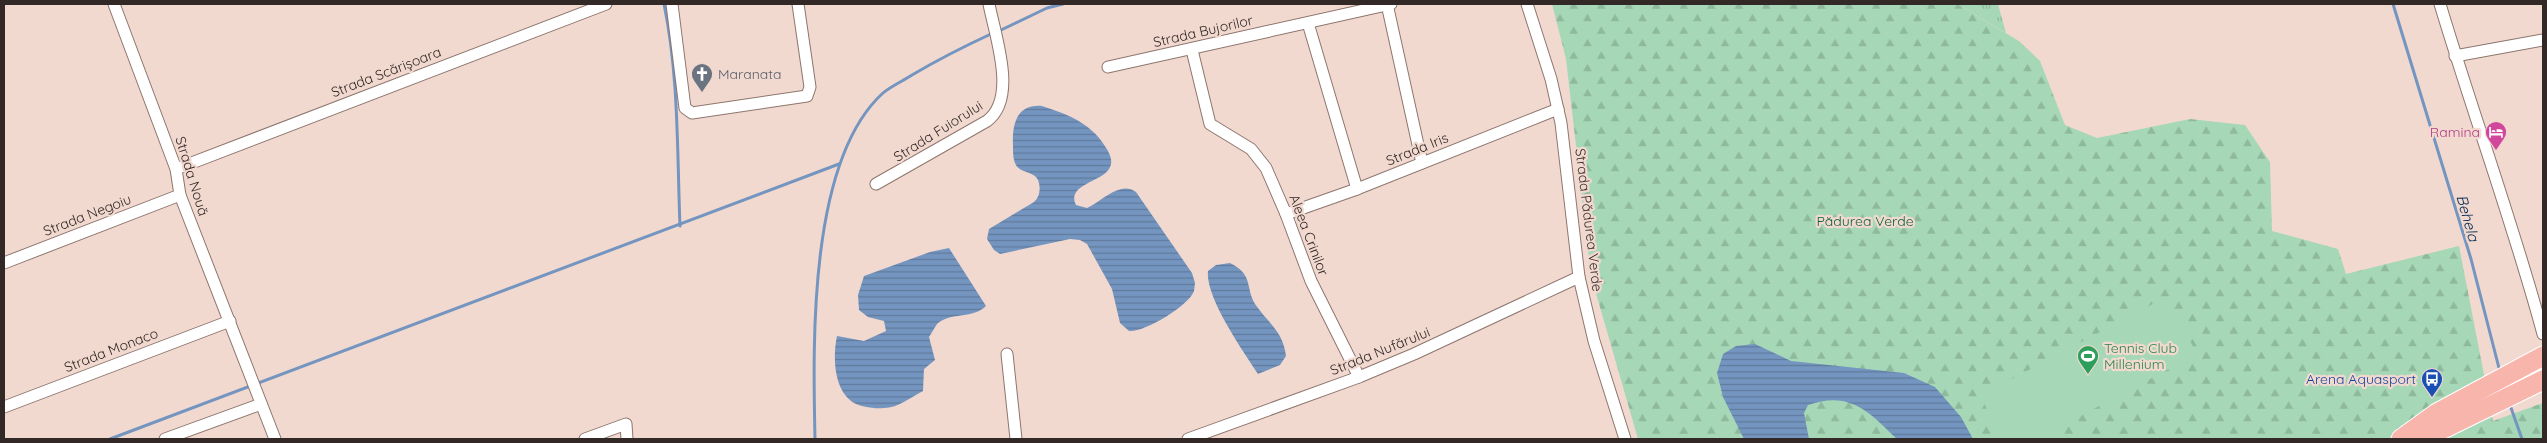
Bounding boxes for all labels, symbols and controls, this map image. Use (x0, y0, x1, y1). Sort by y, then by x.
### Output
street label: Strada Bujorilor (1151, 11, 1255, 51)
street label: Strada Scărișoara (328, 43, 444, 101)
church icon: Maranata (690, 62, 714, 93)
place label: Maranata (718, 65, 782, 83)
street label: Strada Fuiorului (890, 96, 986, 166)
hotel icon: Ramina (2484, 120, 2508, 151)
place label: Ramina (2430, 123, 2480, 141)
street label: Strada Iris (1383, 128, 1451, 170)
street label: Strada Nouă (171, 134, 213, 218)
street label: Strada Pădurea Verde (1571, 147, 1607, 293)
street label: Strada Negoiu (40, 190, 134, 240)
street label: Aleea Crinilor (1285, 192, 1333, 279)
water label: Behela (2452, 192, 2484, 244)
park label: Pădurea Verde (1816, 212, 1914, 230)
street label: Strada Nufărului (1327, 323, 1433, 379)
street label: Strada Monaco (61, 324, 161, 376)
place label: Tennis Club Millenium (2104, 339, 2177, 373)
sports icon: Tennis Club Millenium (2076, 344, 2100, 375)
bus stop icon: Arena Aquasport (2420, 367, 2444, 398)
place label: Arena Aquasport (2306, 370, 2416, 388)

